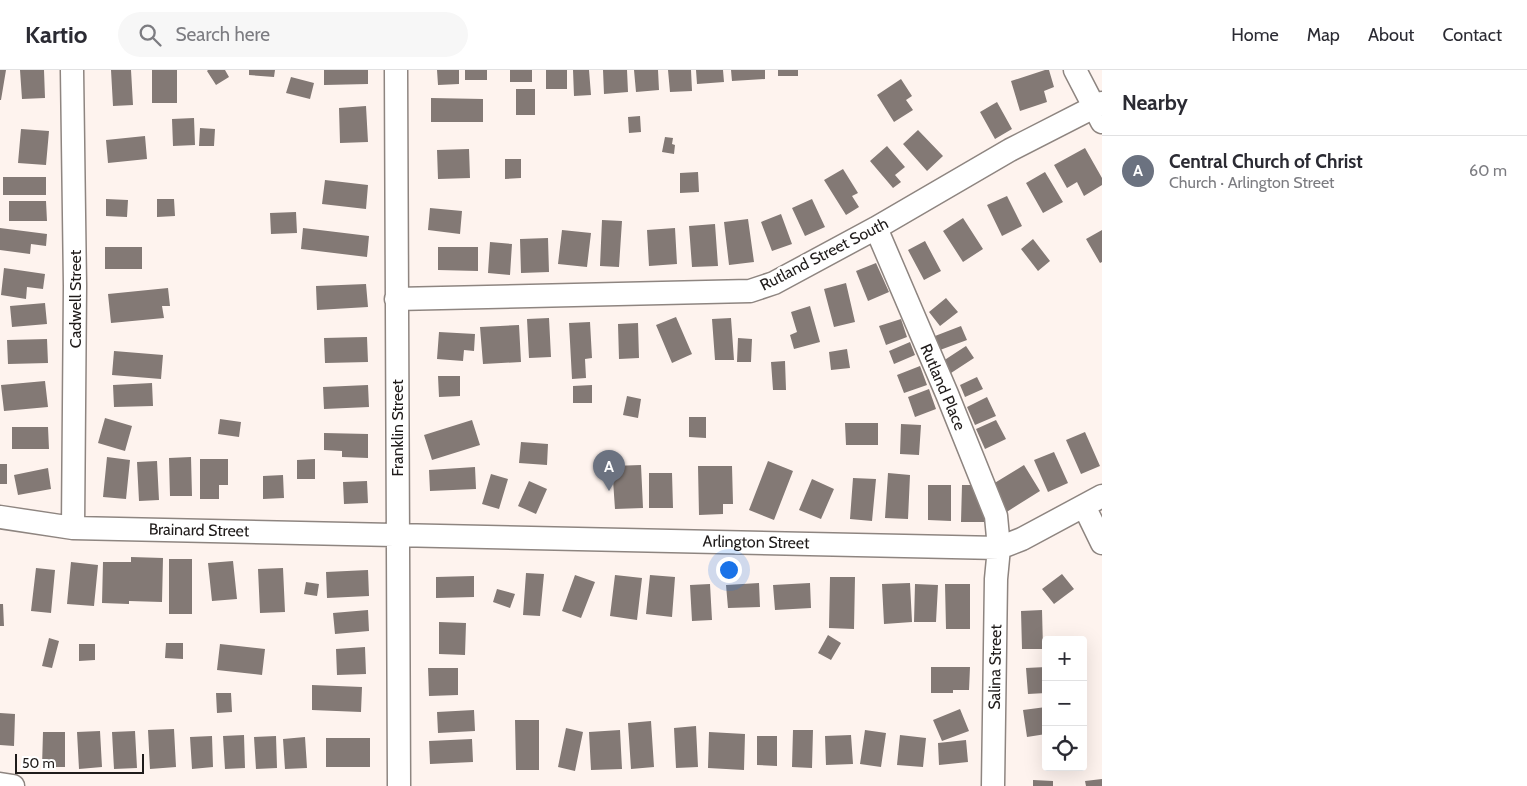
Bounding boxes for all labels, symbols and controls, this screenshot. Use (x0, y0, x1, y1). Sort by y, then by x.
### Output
search box (118, 12, 468, 57)
text: Kartio (25, 20, 88, 49)
icon: search (136, 21, 164, 49)
text: Search here (176, 23, 270, 46)
text: Home (1231, 24, 1279, 46)
text: Map (1307, 24, 1340, 46)
text: About (1368, 24, 1414, 46)
text: Contact (1442, 24, 1502, 46)
text: Nearby (1122, 90, 1188, 115)
text: Central Church of Christ (1169, 150, 1363, 173)
text: A (1133, 161, 1143, 180)
text: 60 m (1469, 161, 1507, 180)
text: Church · Arlington Street (1169, 173, 1335, 192)
street label: Rutland Street South (757, 213, 891, 295)
street label: Cadwell Street (66, 249, 85, 348)
street label: Rutland Place (916, 341, 970, 433)
street label: Franklin Street (388, 379, 407, 477)
pin: A (593, 450, 625, 491)
street label: Brainard Street (149, 520, 250, 540)
street label: Arlington Street (702, 532, 810, 552)
your location (716, 557, 742, 583)
street label: Salina Street (985, 623, 1005, 710)
map controls (1042, 636, 1087, 771)
button: + (1042, 636, 1087, 681)
button: − (1042, 681, 1087, 726)
button: locate (1042, 726, 1087, 771)
scale bar (15, 751, 144, 774)
text: 50 m (22, 754, 55, 772)

